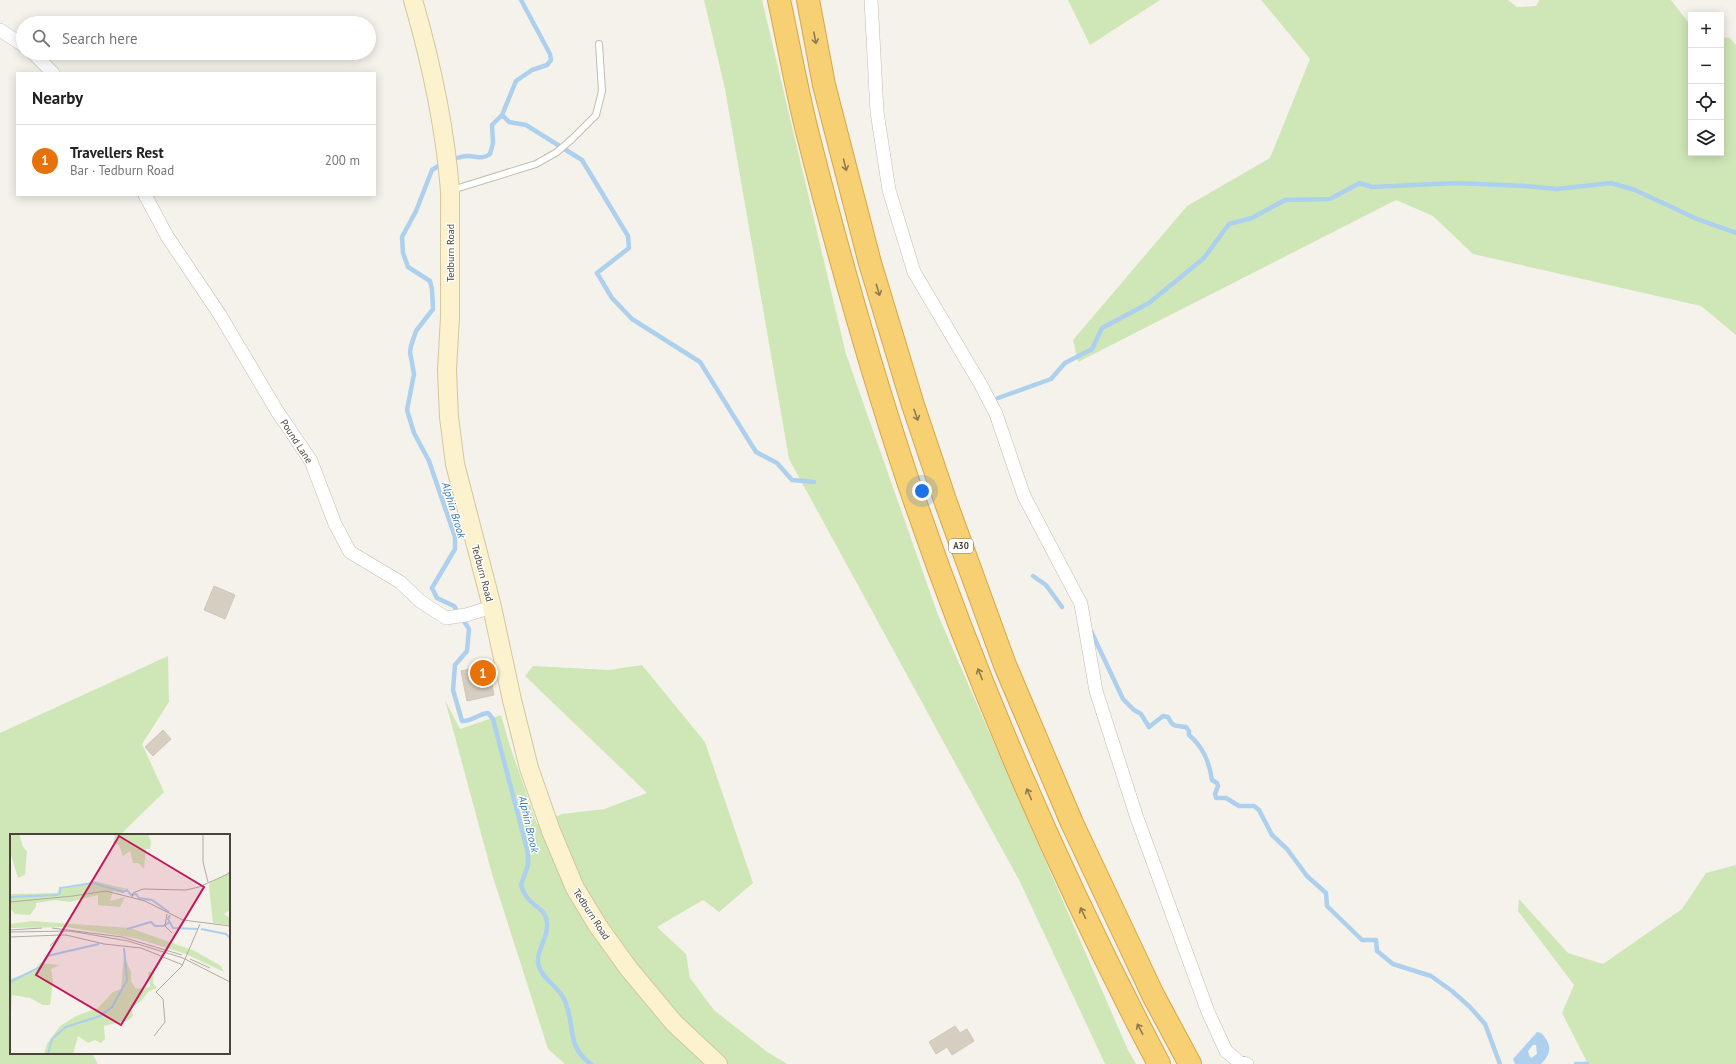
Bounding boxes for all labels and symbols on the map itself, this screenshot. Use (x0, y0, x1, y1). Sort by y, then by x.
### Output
one-way arrow (812, 31, 820, 44)
one-way arrow (842, 158, 849, 171)
street label: Tedburn Road (444, 224, 457, 282)
one-way arrow (875, 284, 882, 297)
one-way arrow (913, 408, 920, 421)
street label: Pound Lane (278, 417, 316, 466)
water label: Alphin Brook (439, 479, 469, 541)
your location (912, 481, 932, 501)
road number: A30 (949, 539, 973, 553)
street label: Tedburn Road (469, 543, 496, 603)
pin: 1 (470, 658, 496, 688)
one-way arrow (976, 669, 984, 681)
one-way arrow (1025, 789, 1033, 801)
water label: Alphin Brook (515, 793, 543, 855)
inset map (10, 834, 230, 1054)
street label: Tedburn Road (570, 886, 613, 942)
one-way arrow (1079, 907, 1086, 919)
one-way arrow (1136, 1024, 1144, 1036)

